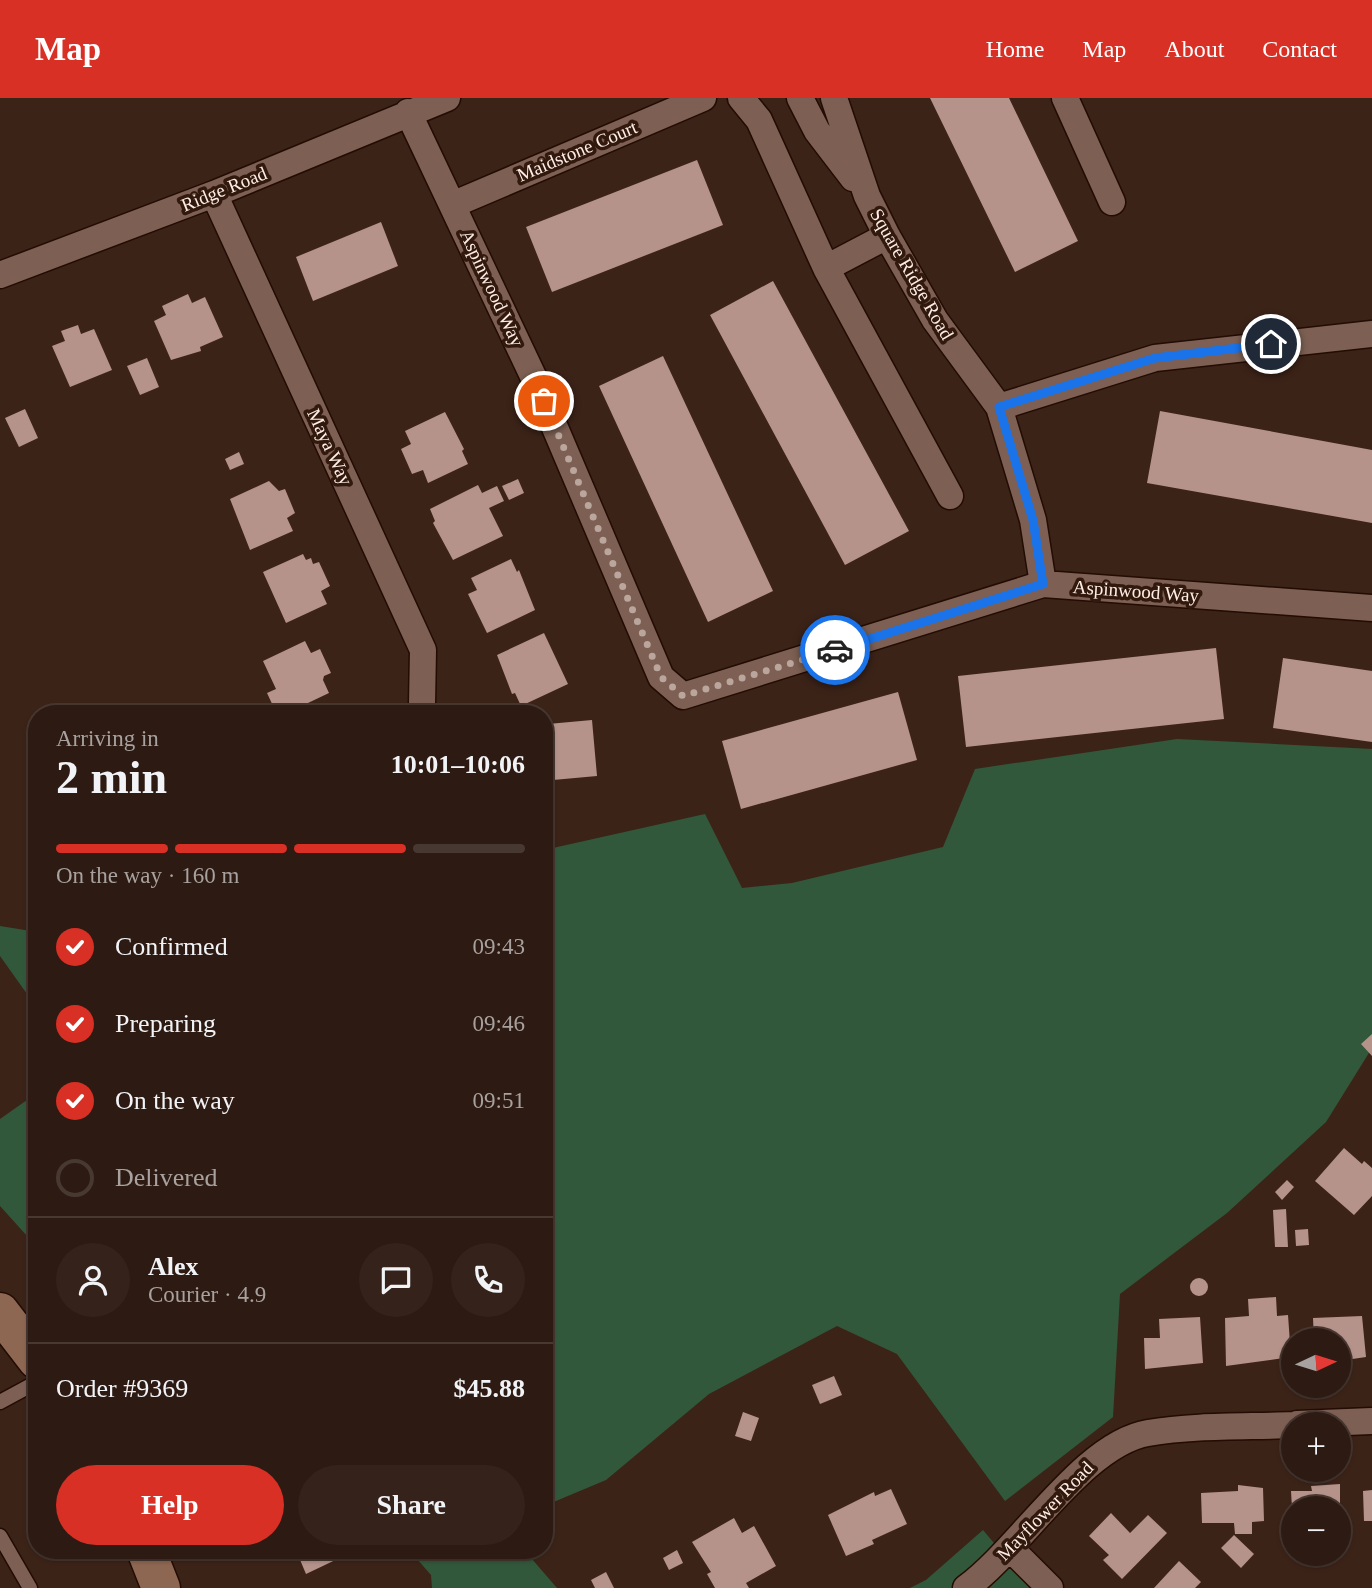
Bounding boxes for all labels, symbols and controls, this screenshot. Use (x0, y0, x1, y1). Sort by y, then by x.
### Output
text: Map (35, 31, 101, 67)
text: Home (986, 36, 1044, 62)
text: Map (1082, 36, 1126, 62)
text: About (1164, 36, 1224, 62)
text: Contact (1262, 36, 1337, 62)
street label: Maidstone Court (514, 116, 641, 186)
street label: Ridge Road (178, 162, 270, 216)
street label: Square Ridge Road (866, 205, 958, 344)
street label: Aspinwood Way (456, 226, 528, 350)
pin (1241, 314, 1301, 374)
icon: home (1252, 325, 1290, 363)
pin (514, 371, 574, 431)
icon: bag (525, 382, 563, 420)
street label: Maya Way (303, 405, 357, 489)
street label: Aspinwood Way (1072, 576, 1200, 606)
courier (800, 615, 870, 685)
icon: car (816, 631, 854, 669)
text: Arriving in (56, 726, 159, 751)
text: 10:01–10:06 (391, 750, 525, 779)
text: 2 min (56, 752, 167, 803)
text: On the way · 160 m (56, 863, 239, 888)
icon: check (56, 928, 94, 966)
text: Confirmed (115, 932, 228, 961)
text: 09:43 (473, 934, 525, 959)
icon: check (56, 1005, 94, 1043)
text: Preparing (115, 1009, 216, 1038)
text: 09:46 (473, 1011, 525, 1036)
icon: check (56, 1082, 94, 1120)
text: On the way (115, 1086, 235, 1115)
text: 09:51 (473, 1088, 525, 1113)
text: Delivered (115, 1163, 218, 1192)
button: person (56, 1243, 130, 1317)
button: chat (359, 1243, 433, 1317)
button: phone (451, 1243, 525, 1317)
text: Alex (148, 1252, 199, 1281)
text: Courier · 4.9 (148, 1282, 266, 1307)
north arrow (1281, 1328, 1351, 1398)
map controls (1281, 1328, 1351, 1566)
text: Order #9369 (56, 1374, 188, 1403)
text: $45.88 (454, 1374, 525, 1403)
button: + (1281, 1412, 1351, 1482)
street label: Mayflower Road (993, 1457, 1098, 1565)
button: Help (56, 1465, 284, 1545)
button: Share (298, 1465, 525, 1545)
button: − (1281, 1496, 1351, 1566)

